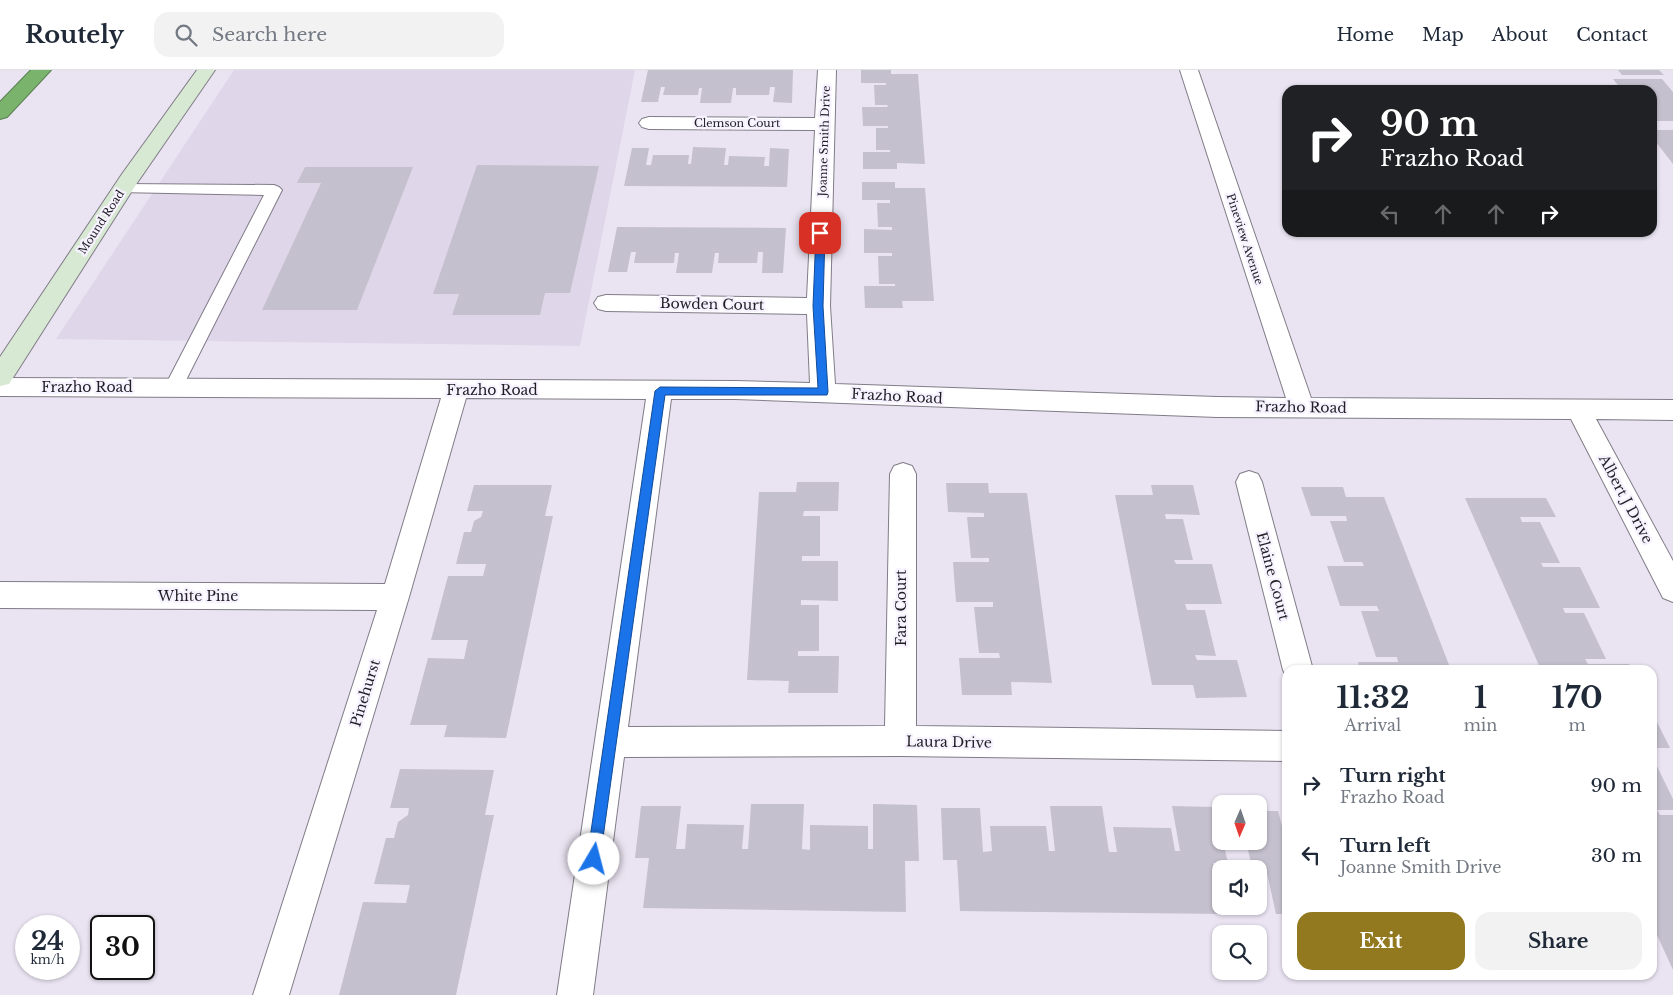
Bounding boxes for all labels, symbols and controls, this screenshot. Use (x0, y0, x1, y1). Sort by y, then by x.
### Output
search box (154, 12, 504, 57)
text: Routely (25, 20, 124, 49)
icon: search (172, 21, 200, 49)
text: Search here (212, 23, 327, 46)
text: Home (1336, 24, 1394, 46)
text: Map (1422, 24, 1464, 46)
text: About (1492, 24, 1548, 46)
text: Contact (1576, 24, 1648, 46)
street label: Joanne Smith Drive (815, 85, 833, 199)
text: 90 m (1380, 102, 1478, 145)
icon: right (1297, 105, 1362, 170)
street label: Clemson Court (694, 116, 781, 130)
text: Frazho Road (1380, 145, 1524, 172)
street label: Mound Road (75, 187, 127, 257)
street label: Pineview Avenue (1224, 191, 1266, 287)
icon: left (1376, 200, 1404, 228)
icon: ahead (1429, 200, 1457, 228)
icon: ahead (1482, 200, 1510, 228)
icon: right (1535, 200, 1563, 228)
pin (799, 212, 841, 254)
icon: arrive (806, 219, 834, 247)
street label: Bowden Court (660, 294, 765, 314)
street label: Frazho Road (41, 378, 133, 396)
street label: Frazho Road (446, 381, 538, 399)
street label: Frazho Road (851, 385, 944, 407)
street label: Frazho Road (1255, 397, 1347, 417)
street label: Albert J Drive (1595, 451, 1657, 547)
street label: Elaine Court (1253, 530, 1294, 623)
street label: Fara Court (892, 569, 910, 646)
street label: White Pine (157, 587, 238, 605)
street label: Pinehurst (346, 657, 384, 729)
text: 11:32 (1336, 679, 1410, 716)
text: 1 (1474, 679, 1487, 716)
text: 170 (1552, 679, 1603, 716)
text: Arrival (1345, 715, 1401, 735)
text: min (1464, 715, 1497, 735)
text: m (1569, 715, 1586, 735)
street label: Laura Drive (906, 732, 992, 752)
text: Turn right (1340, 764, 1446, 787)
icon: right (1297, 771, 1325, 799)
text: 90 m (1590, 774, 1642, 797)
text: Frazho Road (1340, 787, 1445, 807)
north arrow (1212, 795, 1268, 850)
map controls (1212, 795, 1267, 980)
position arrow (567, 832, 619, 884)
text: Turn left (1340, 834, 1431, 857)
icon: left (1297, 841, 1325, 869)
text: 30 m (1591, 844, 1642, 867)
text: Joanne Smith Drive (1340, 857, 1501, 877)
button: sound (1212, 860, 1267, 915)
button: Exit (1297, 912, 1465, 970)
button: Share (1475, 912, 1642, 970)
speed limit sign: 30 (90, 915, 155, 980)
button: search (1212, 925, 1267, 980)
text: 24 (31, 926, 64, 957)
text: km/h (30, 952, 65, 967)

